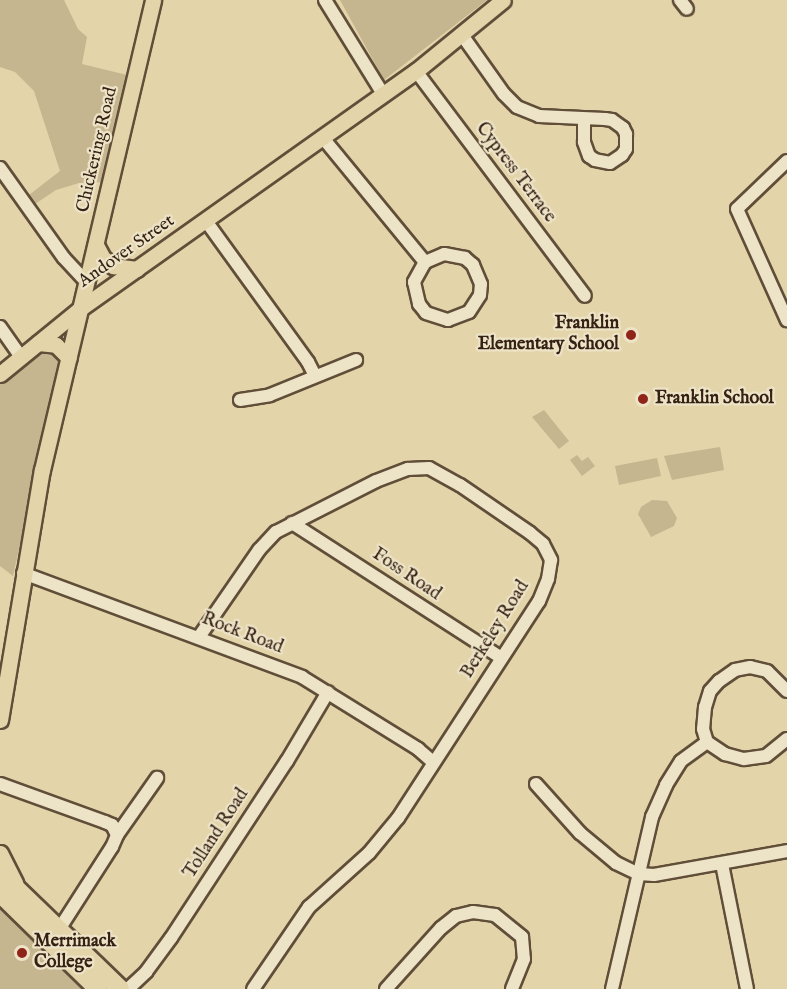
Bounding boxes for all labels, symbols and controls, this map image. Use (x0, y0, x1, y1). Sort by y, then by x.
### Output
street label: Chickering Road (73, 85, 123, 215)
street label: Cypress Terrace (470, 119, 560, 227)
street label: Andover Street (75, 211, 179, 293)
place label: Franklin Elementary School (478, 314, 619, 356)
marker: Franklin Elementary School (624, 328, 638, 342)
place label: Franklin School (655, 388, 774, 410)
marker: Franklin School (636, 392, 650, 406)
street label: Foss Road (368, 544, 444, 606)
street label: Berkeley Road (457, 577, 535, 683)
street label: Rock Road (198, 609, 286, 659)
street label: Tolland Road (180, 785, 254, 883)
place label: Merrimack College (34, 932, 116, 974)
marker: Merrimack College (15, 946, 29, 960)

